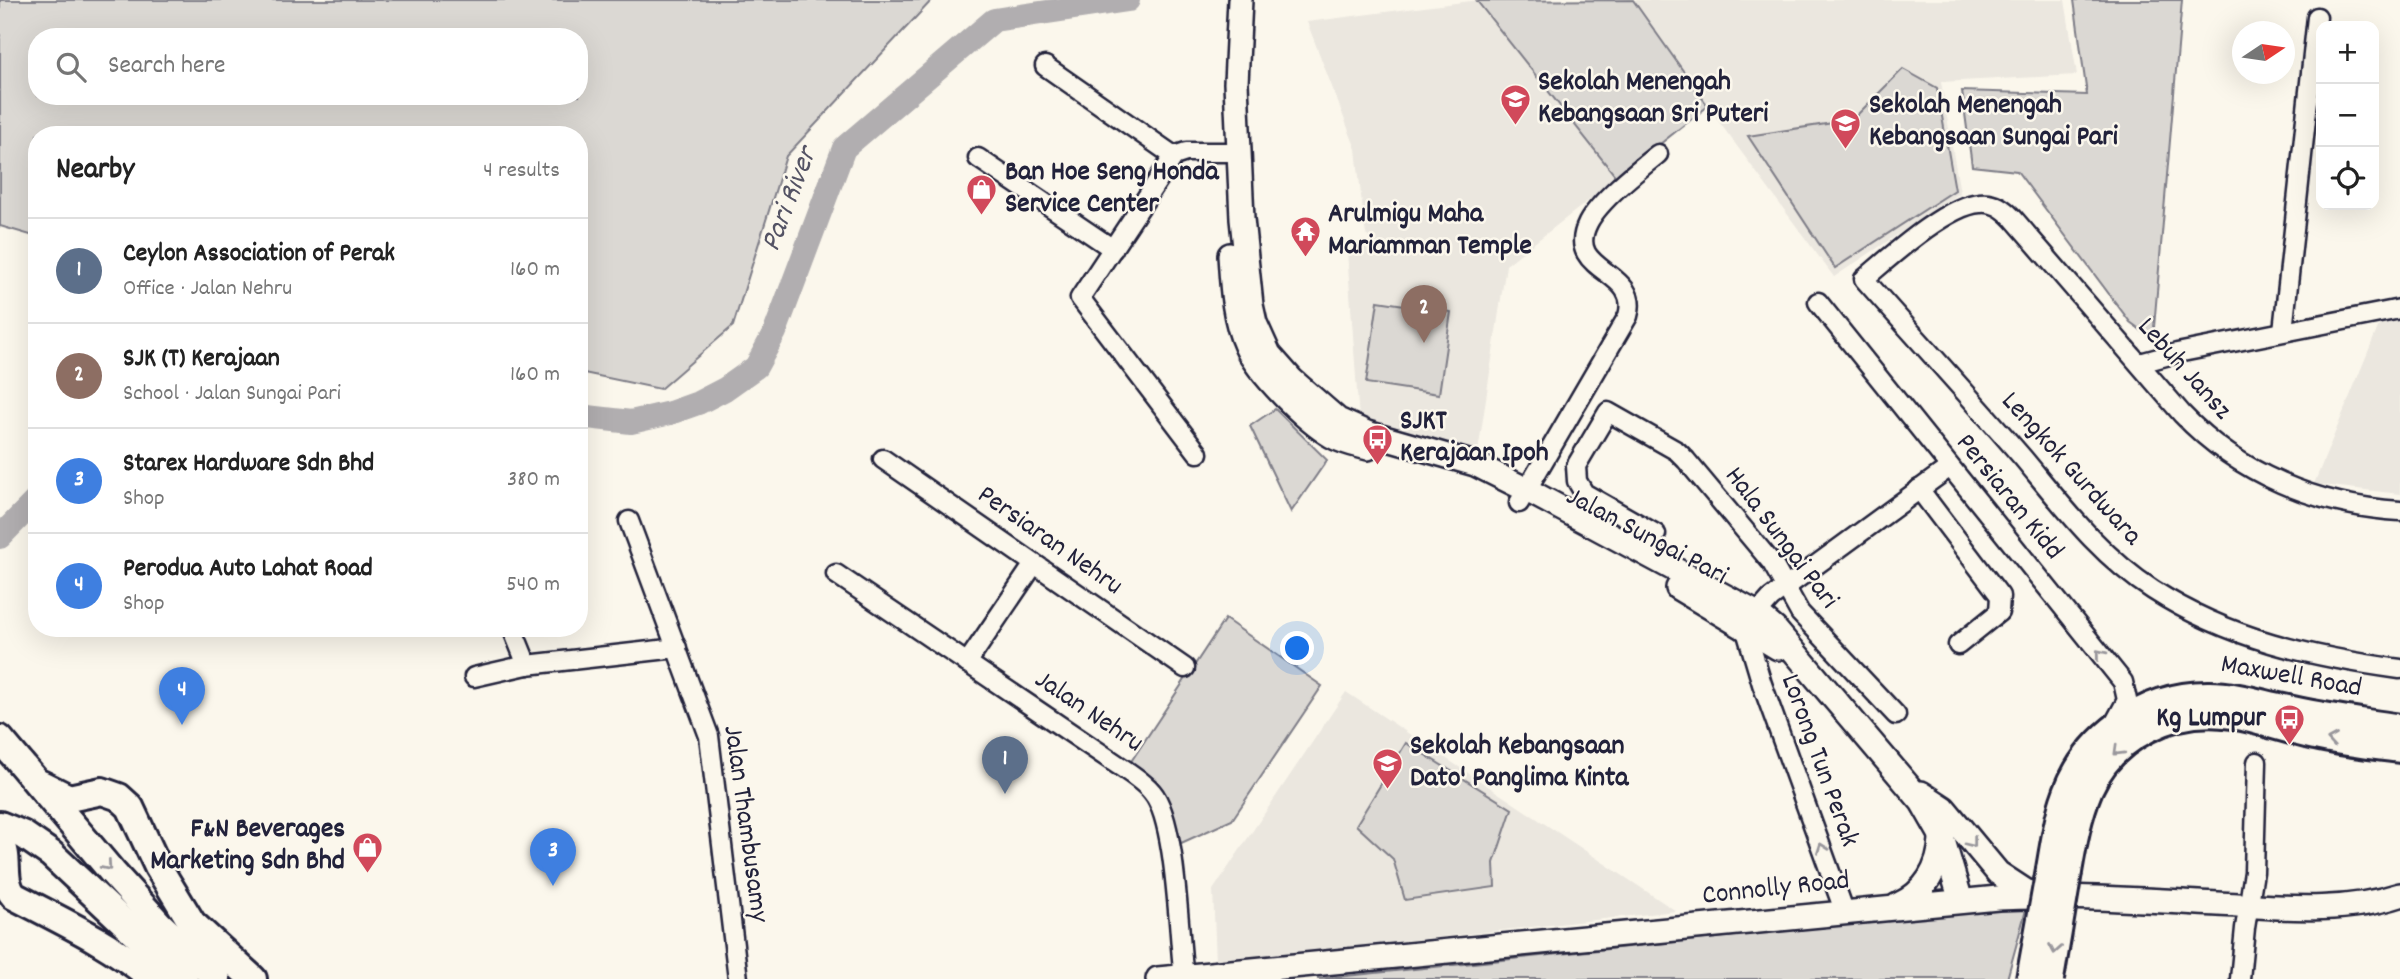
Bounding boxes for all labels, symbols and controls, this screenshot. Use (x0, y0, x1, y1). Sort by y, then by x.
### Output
north arrow (2232, 21, 2295, 84)
map controls (2316, 21, 2379, 210)
button: + (2316, 21, 2379, 84)
search box (28, 28, 588, 105)
icon: search (52, 48, 90, 86)
text: Search here (108, 48, 226, 85)
place label: Sekolah Menengah Kebangsaan Sri Puteri (1538, 64, 1768, 136)
school or university icon: Sekolah Menengah Kebangsaan Sri Puteri (1498, 83, 1532, 127)
button: − (2316, 84, 2379, 147)
place label: Sekolah Menengah Kebangsaan Sungai Pari (1869, 87, 2118, 159)
school or university icon: Sekolah Menengah Kebangsaan Sungai Pari (1829, 106, 1863, 150)
water label: Pari River (752, 139, 831, 258)
button: locate (2316, 147, 2379, 210)
text: Nearby (56, 150, 134, 193)
place label: Ban Hoe Seng Honda Service Center (1005, 154, 1219, 226)
text: 4 results (483, 155, 560, 188)
shop icon: Ban Hoe Seng Honda Service Center (965, 173, 999, 217)
place label: Arulmigu Maha Mariamman Temple (1328, 196, 1532, 268)
temple icon: Arulmigu Maha Mariamman Temple (1288, 215, 1322, 259)
text: Ceylon Association of Perak (123, 236, 395, 273)
text: 1 (76, 254, 82, 287)
text: 160 m (510, 254, 560, 287)
text: Office · Jalan Nehru (123, 273, 292, 306)
pin: 2 (1401, 285, 1447, 343)
street label: Lebuh Jansz (2126, 310, 2240, 430)
text: SJK (T) Kerajaan (123, 341, 280, 378)
text: 2 (74, 359, 84, 392)
text: 160 m (510, 359, 560, 392)
text: School · Jalan Sungai Pari (123, 378, 341, 411)
street label: Lengkok Gurdwara (1990, 384, 2151, 557)
place label: SJKT Kerajaan Ipoh (1400, 403, 1549, 475)
bus stop icon: SJKT Kerajaan Ipoh (1360, 422, 1394, 466)
street label: Persiaran Kidd (1944, 426, 2072, 570)
text: Starex Hardware Sdn Bhd (123, 446, 374, 483)
street label: Hala Sungai Pari (1713, 459, 1847, 619)
text: 3 (74, 464, 84, 497)
text: 380 m (507, 464, 560, 497)
street label: Persiaran Nehru (968, 477, 1130, 607)
street label: Jalan Sungai Pari (1558, 479, 1734, 597)
text: Shop (123, 483, 165, 516)
text: Perodua Auto Lahat Road (123, 551, 373, 588)
text: 4 (74, 569, 84, 602)
text: 540 m (506, 569, 560, 602)
text: Shop (123, 588, 165, 621)
your location (1280, 631, 1314, 665)
street label: Maxwell Road (2217, 646, 2365, 710)
one-way arrow (2096, 649, 2109, 661)
street label: Jalan Nehru (1025, 662, 1151, 764)
pin: 4 (159, 667, 205, 725)
street label: Lorong Tun Perak (1768, 669, 1868, 853)
place label: Kg Lumpur (2156, 700, 2267, 740)
bus stop icon: Kg Lumpur (2272, 703, 2306, 747)
street label: Jalan Thambusamy (710, 723, 778, 926)
place label: Sekolah Kebangsaan Dato' Panglima Kinta (1410, 728, 1629, 800)
one-way arrow (2326, 733, 2338, 748)
pin: 1 (982, 736, 1028, 794)
one-way arrow (2113, 742, 2126, 755)
school or university icon: Sekolah Kebangsaan Dato' Panglima Kinta (1370, 747, 1404, 791)
place label: F&N Beverages Marketing Sdn Bhd (150, 811, 345, 883)
pin: 3 (530, 828, 576, 886)
shop icon: F&N Beverages Marketing Sdn Bhd (351, 830, 385, 874)
one-way arrow (1964, 836, 1977, 848)
one-way arrow (1816, 843, 1830, 855)
one-way arrow (99, 858, 111, 871)
street label: Connolly Road (1700, 862, 1852, 918)
one-way arrow (2048, 944, 2063, 955)

